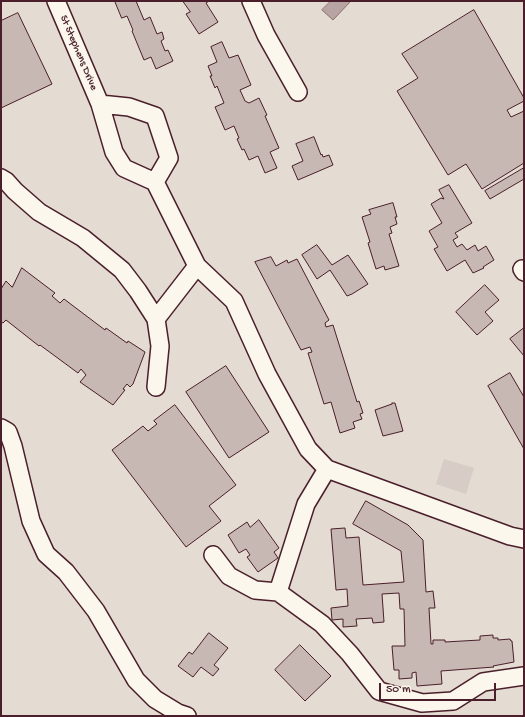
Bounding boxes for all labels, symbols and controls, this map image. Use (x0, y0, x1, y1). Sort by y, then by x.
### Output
street label: St Stephens Drive (56, 13, 100, 93)
scale bar (381, 675, 498, 701)
text: 50 m (386, 683, 411, 697)

